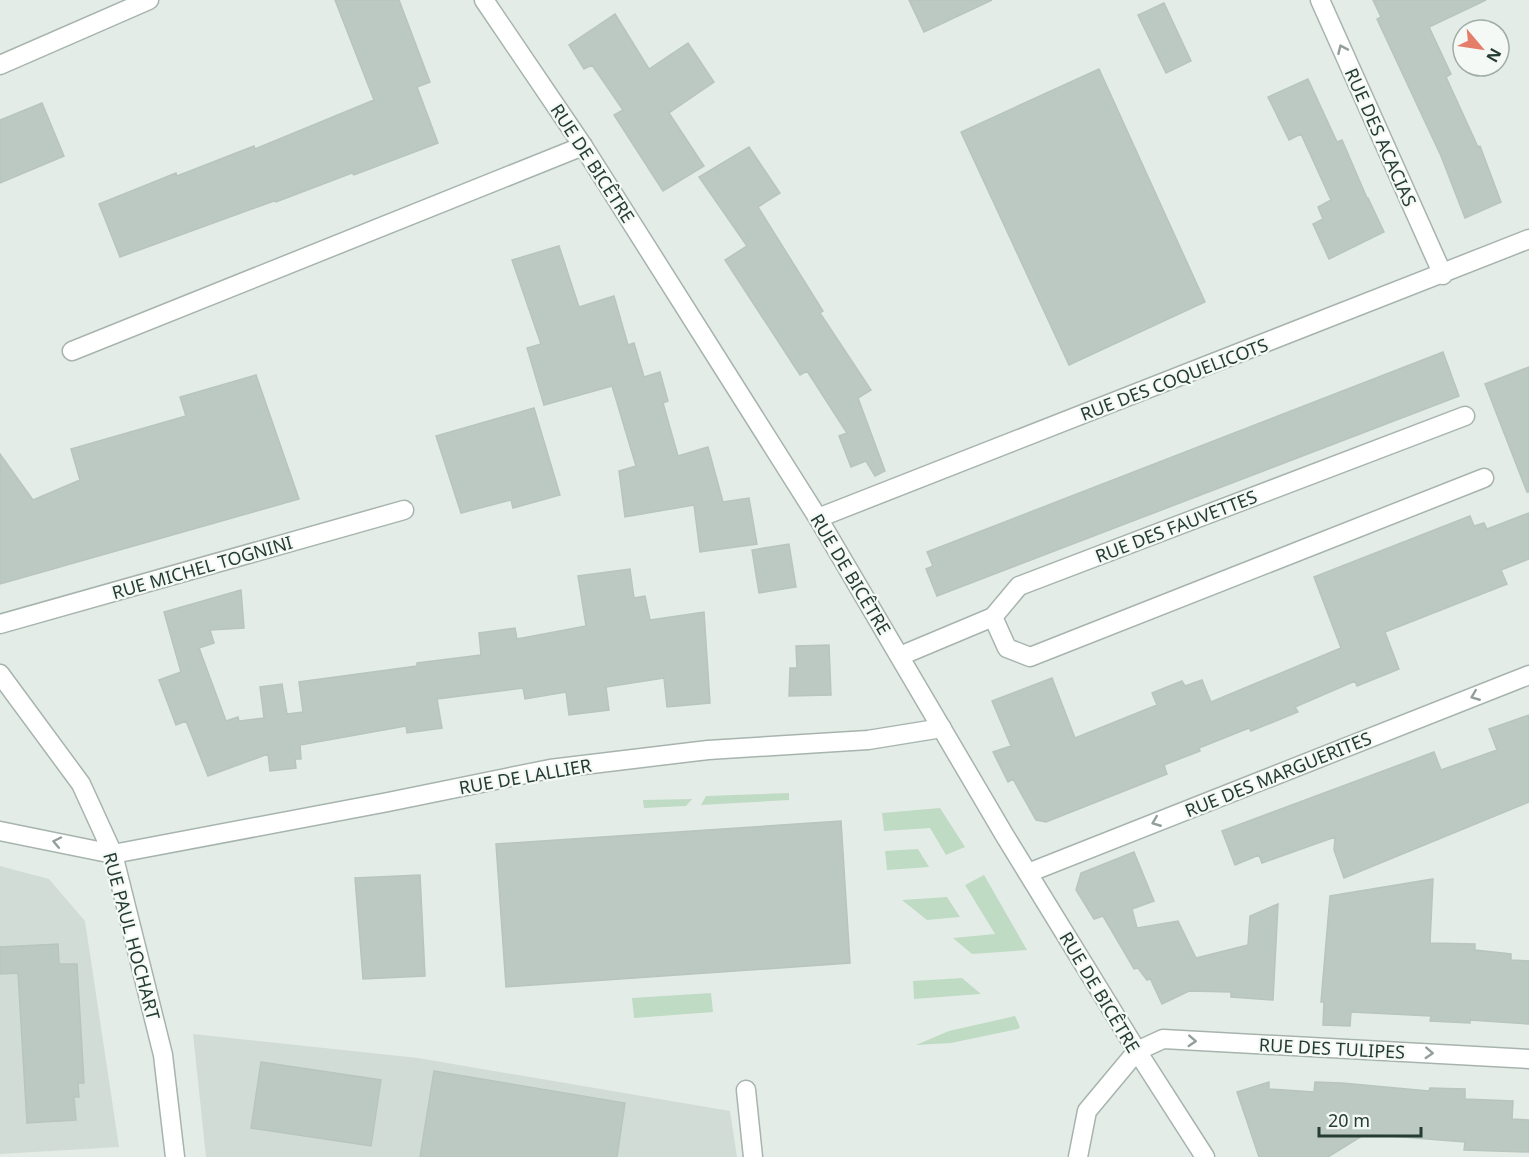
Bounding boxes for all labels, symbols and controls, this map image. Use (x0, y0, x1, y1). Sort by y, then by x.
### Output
north arrow (1451, 18, 1511, 78)
one-way arrow (1337, 44, 1349, 55)
text: N (1481, 44, 1507, 66)
street label: RUE DES ACACIAS (1340, 64, 1422, 210)
street label: RUE DE BICÊTRE (546, 99, 640, 227)
street label: RUE DES COQUELICOTS (1077, 332, 1271, 426)
street label: RUE DES FAUVETTES (1092, 484, 1260, 568)
street label: RUE DE BICÊTRE (805, 509, 897, 639)
street label: RUE MICHEL TOGNINI (109, 530, 295, 604)
one-way arrow (1470, 689, 1481, 701)
street label: RUE DES MARGUERITES (1181, 726, 1375, 822)
street label: RUE DE LALLIER (457, 753, 593, 799)
one-way arrow (1152, 815, 1163, 827)
one-way arrow (52, 837, 62, 850)
street label: RUE PAUL HOCHART (98, 850, 166, 1022)
street label: RUE DE BICÊTRE (1054, 927, 1146, 1057)
street label: RUE DES TULIPES (1258, 1032, 1406, 1064)
one-way arrow (1188, 1034, 1197, 1047)
one-way arrow (1425, 1047, 1434, 1060)
scale bar (1319, 1100, 1421, 1138)
text: 20 m (1328, 1108, 1370, 1132)

